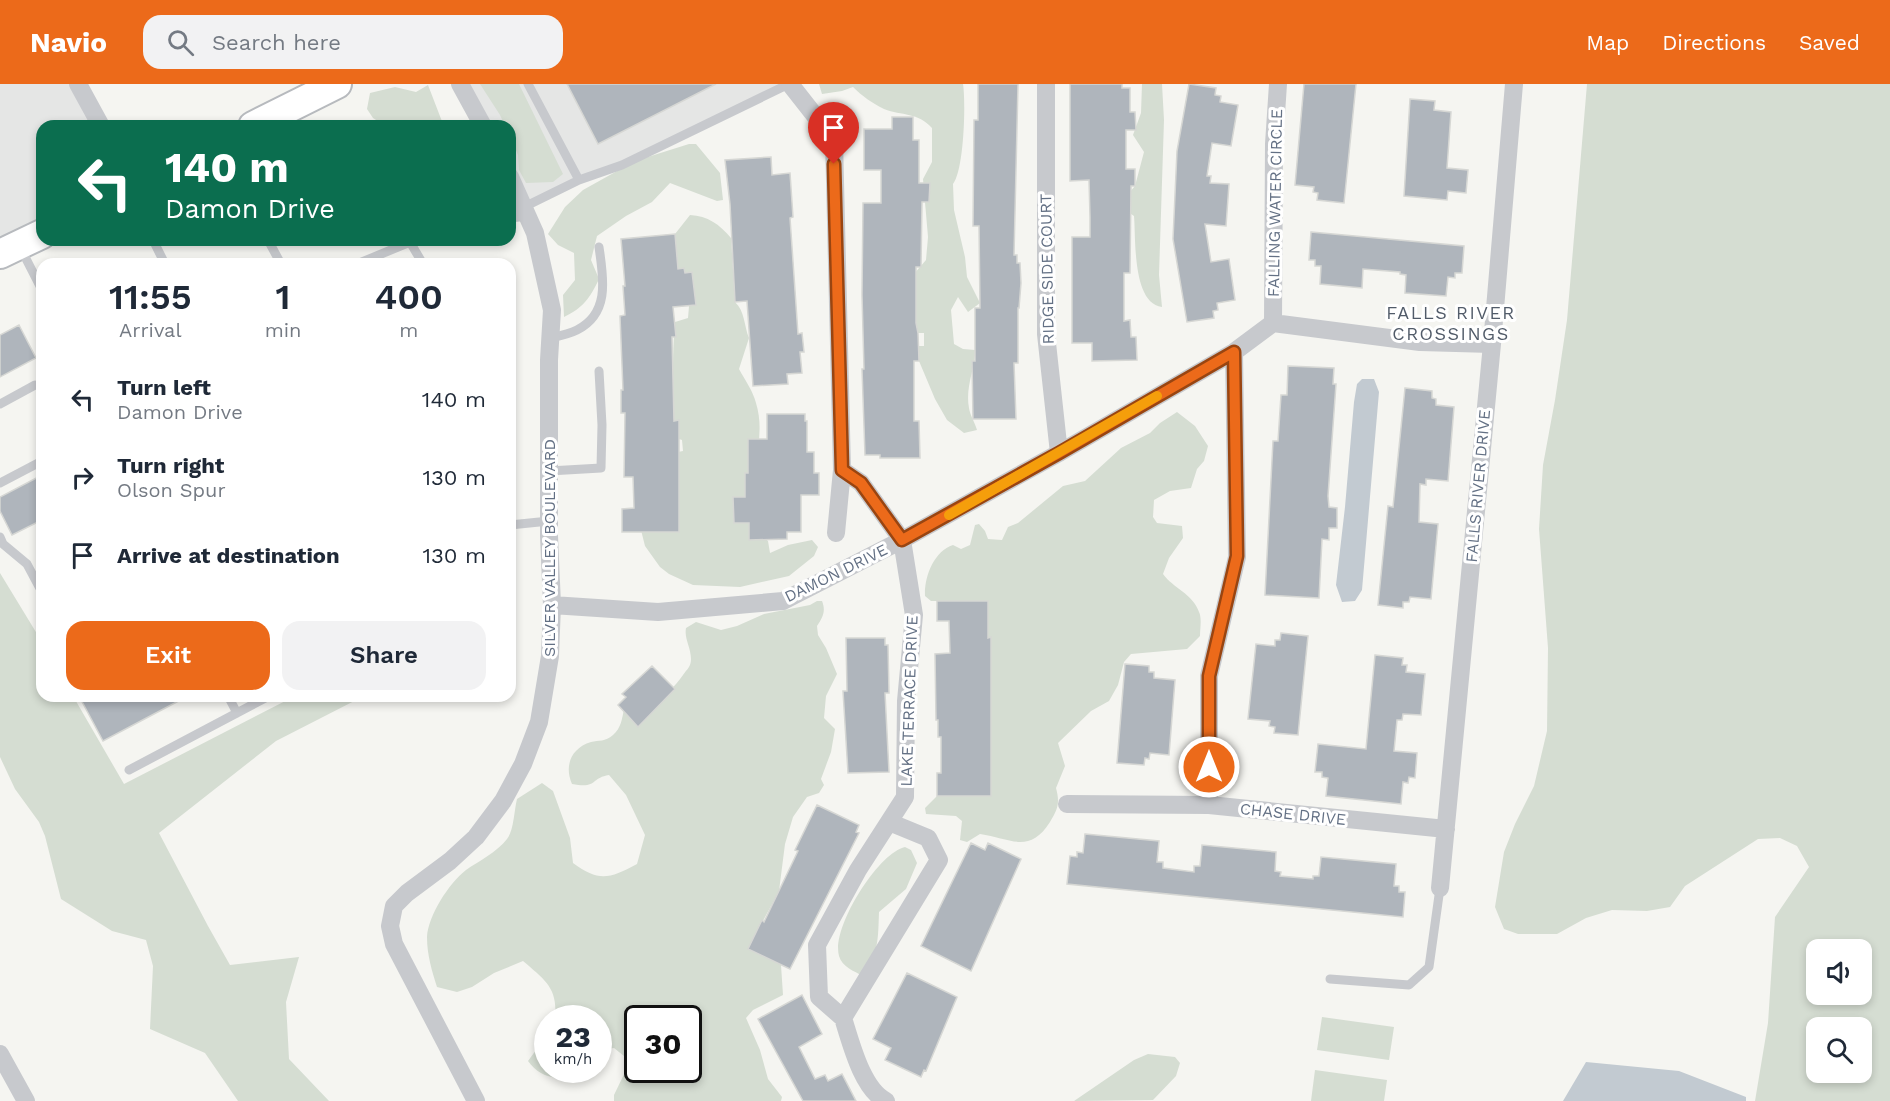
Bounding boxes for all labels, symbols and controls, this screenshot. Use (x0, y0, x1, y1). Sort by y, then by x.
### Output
search box (143, 15, 563, 69)
text: Navio (30, 26, 107, 59)
icon: search (164, 26, 197, 59)
text: Search here (212, 30, 341, 55)
text: Map (1586, 30, 1629, 55)
text: Directions (1662, 30, 1766, 55)
text: Saved (1799, 30, 1860, 55)
pin (808, 102, 859, 164)
street label: FALLING WATER CIRCLE (1264, 109, 1286, 297)
icon: arrive (817, 111, 850, 144)
text: 140 m (165, 143, 289, 192)
icon: left (66, 144, 144, 222)
text: Damon Drive (165, 193, 335, 225)
street label: RIDGE SIDE COURT (1036, 193, 1058, 344)
text: 11:55 (109, 276, 192, 318)
text: 1 (276, 276, 291, 318)
text: 400 (374, 276, 443, 318)
district label: FALLS RIVER CROSSINGS (1386, 302, 1516, 344)
text: Arrival (119, 318, 182, 342)
text: min (265, 318, 301, 342)
text: m (399, 318, 418, 342)
text: Turn left (117, 375, 211, 400)
icon: left (66, 383, 99, 416)
text: 140 m (422, 387, 486, 412)
text: Damon Drive (117, 400, 243, 424)
street label: FALLS RIVER DRIVE (1462, 409, 1494, 563)
street label: SILVER VALLEY BOULEVARD (540, 439, 559, 657)
text: Turn right (117, 453, 224, 478)
icon: right (66, 461, 99, 494)
text: 130 m (422, 465, 486, 490)
text: Olson Spur (117, 478, 226, 502)
icon: arrive (66, 539, 99, 572)
street label: DAMON DRIVE (781, 540, 891, 606)
text: Arrive at destination (117, 543, 340, 568)
text: 130 m (422, 543, 486, 568)
street label: LAKE TERRACE DRIVE (897, 615, 921, 787)
button: Exit (66, 621, 270, 690)
button: Share (282, 621, 486, 690)
position arrow (1177, 735, 1241, 799)
street label: CHASE DRIVE (1239, 799, 1347, 829)
map controls (1806, 939, 1872, 1083)
button: sound (1806, 939, 1872, 1005)
speed limit sign: 30 (624, 1005, 702, 1083)
button: search (1806, 1017, 1872, 1083)
text: 23 (555, 1019, 591, 1054)
text: km/h (554, 1050, 592, 1068)

